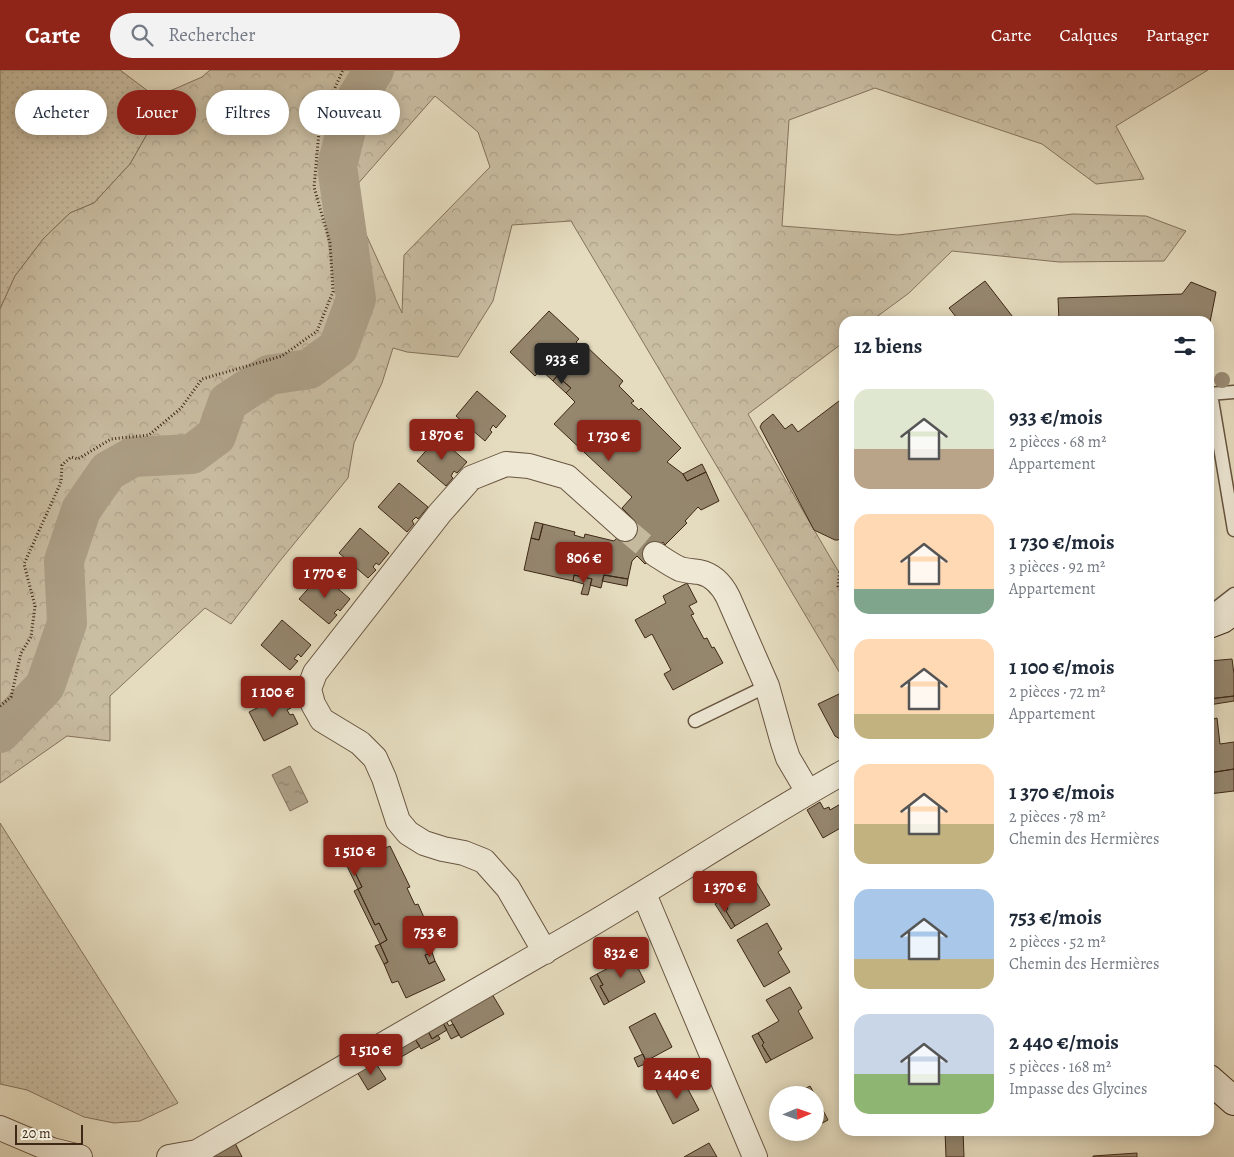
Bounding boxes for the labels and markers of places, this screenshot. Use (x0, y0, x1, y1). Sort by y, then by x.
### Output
pin: 933 € (527, 342, 597, 385)
pin: 1 870 € (396, 418, 488, 461)
pin: 1 730 € (563, 420, 655, 462)
pin: 806 € (549, 542, 619, 584)
pin: 1 770 € (279, 556, 371, 599)
pin: 1 100 € (227, 676, 319, 718)
pin: 1 510 € (309, 834, 401, 877)
pin: 1 370 € (679, 870, 771, 913)
pin: 753 € (395, 916, 465, 958)
pin: 832 € (586, 936, 656, 979)
pin: 1 510 € (325, 1034, 417, 1076)
pin: 2 440 € (631, 1058, 723, 1100)

